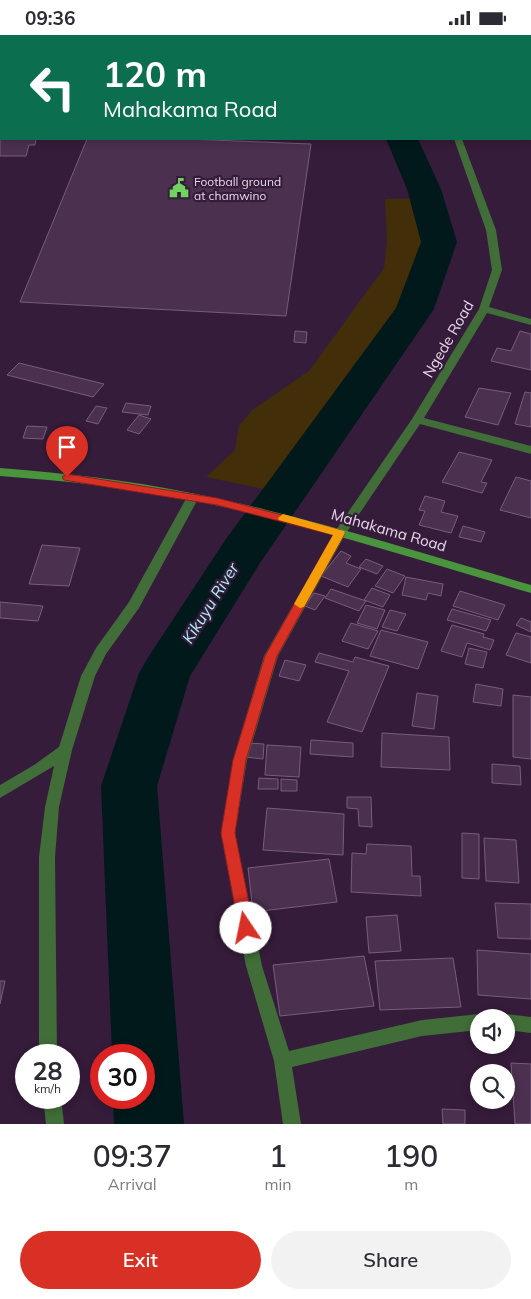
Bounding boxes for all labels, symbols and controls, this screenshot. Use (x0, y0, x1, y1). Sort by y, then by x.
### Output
text: 09:36 (25, 6, 75, 30)
text: 120 m (103, 52, 207, 96)
icon: left (20, 55, 85, 120)
text: Mahakama Road (103, 95, 278, 123)
place label: Football ground at chamwino (194, 174, 281, 203)
public building icon: Football ground at chamwino (168, 177, 190, 199)
street label: Ngede Road (418, 297, 478, 381)
pin (46, 426, 88, 477)
icon: arrive (53, 433, 81, 461)
street label: Mahakama Road (329, 504, 449, 556)
water label: Kikuyu River (177, 558, 243, 647)
position arrow (219, 901, 271, 953)
map controls (470, 1009, 515, 1109)
button: sound (470, 1009, 515, 1054)
speed limit sign: 30 (90, 1044, 155, 1109)
text: 28 (32, 1055, 63, 1086)
button: search (470, 1064, 515, 1109)
text: km/h (34, 1081, 61, 1096)
text: 09:37 (93, 1137, 172, 1175)
text: 1 (269, 1137, 287, 1175)
text: 190 (384, 1137, 438, 1175)
text: Arrival (108, 1174, 157, 1194)
text: min (264, 1174, 292, 1194)
text: m (404, 1174, 418, 1194)
button: Exit (20, 1231, 261, 1289)
button: Share (271, 1231, 511, 1289)

